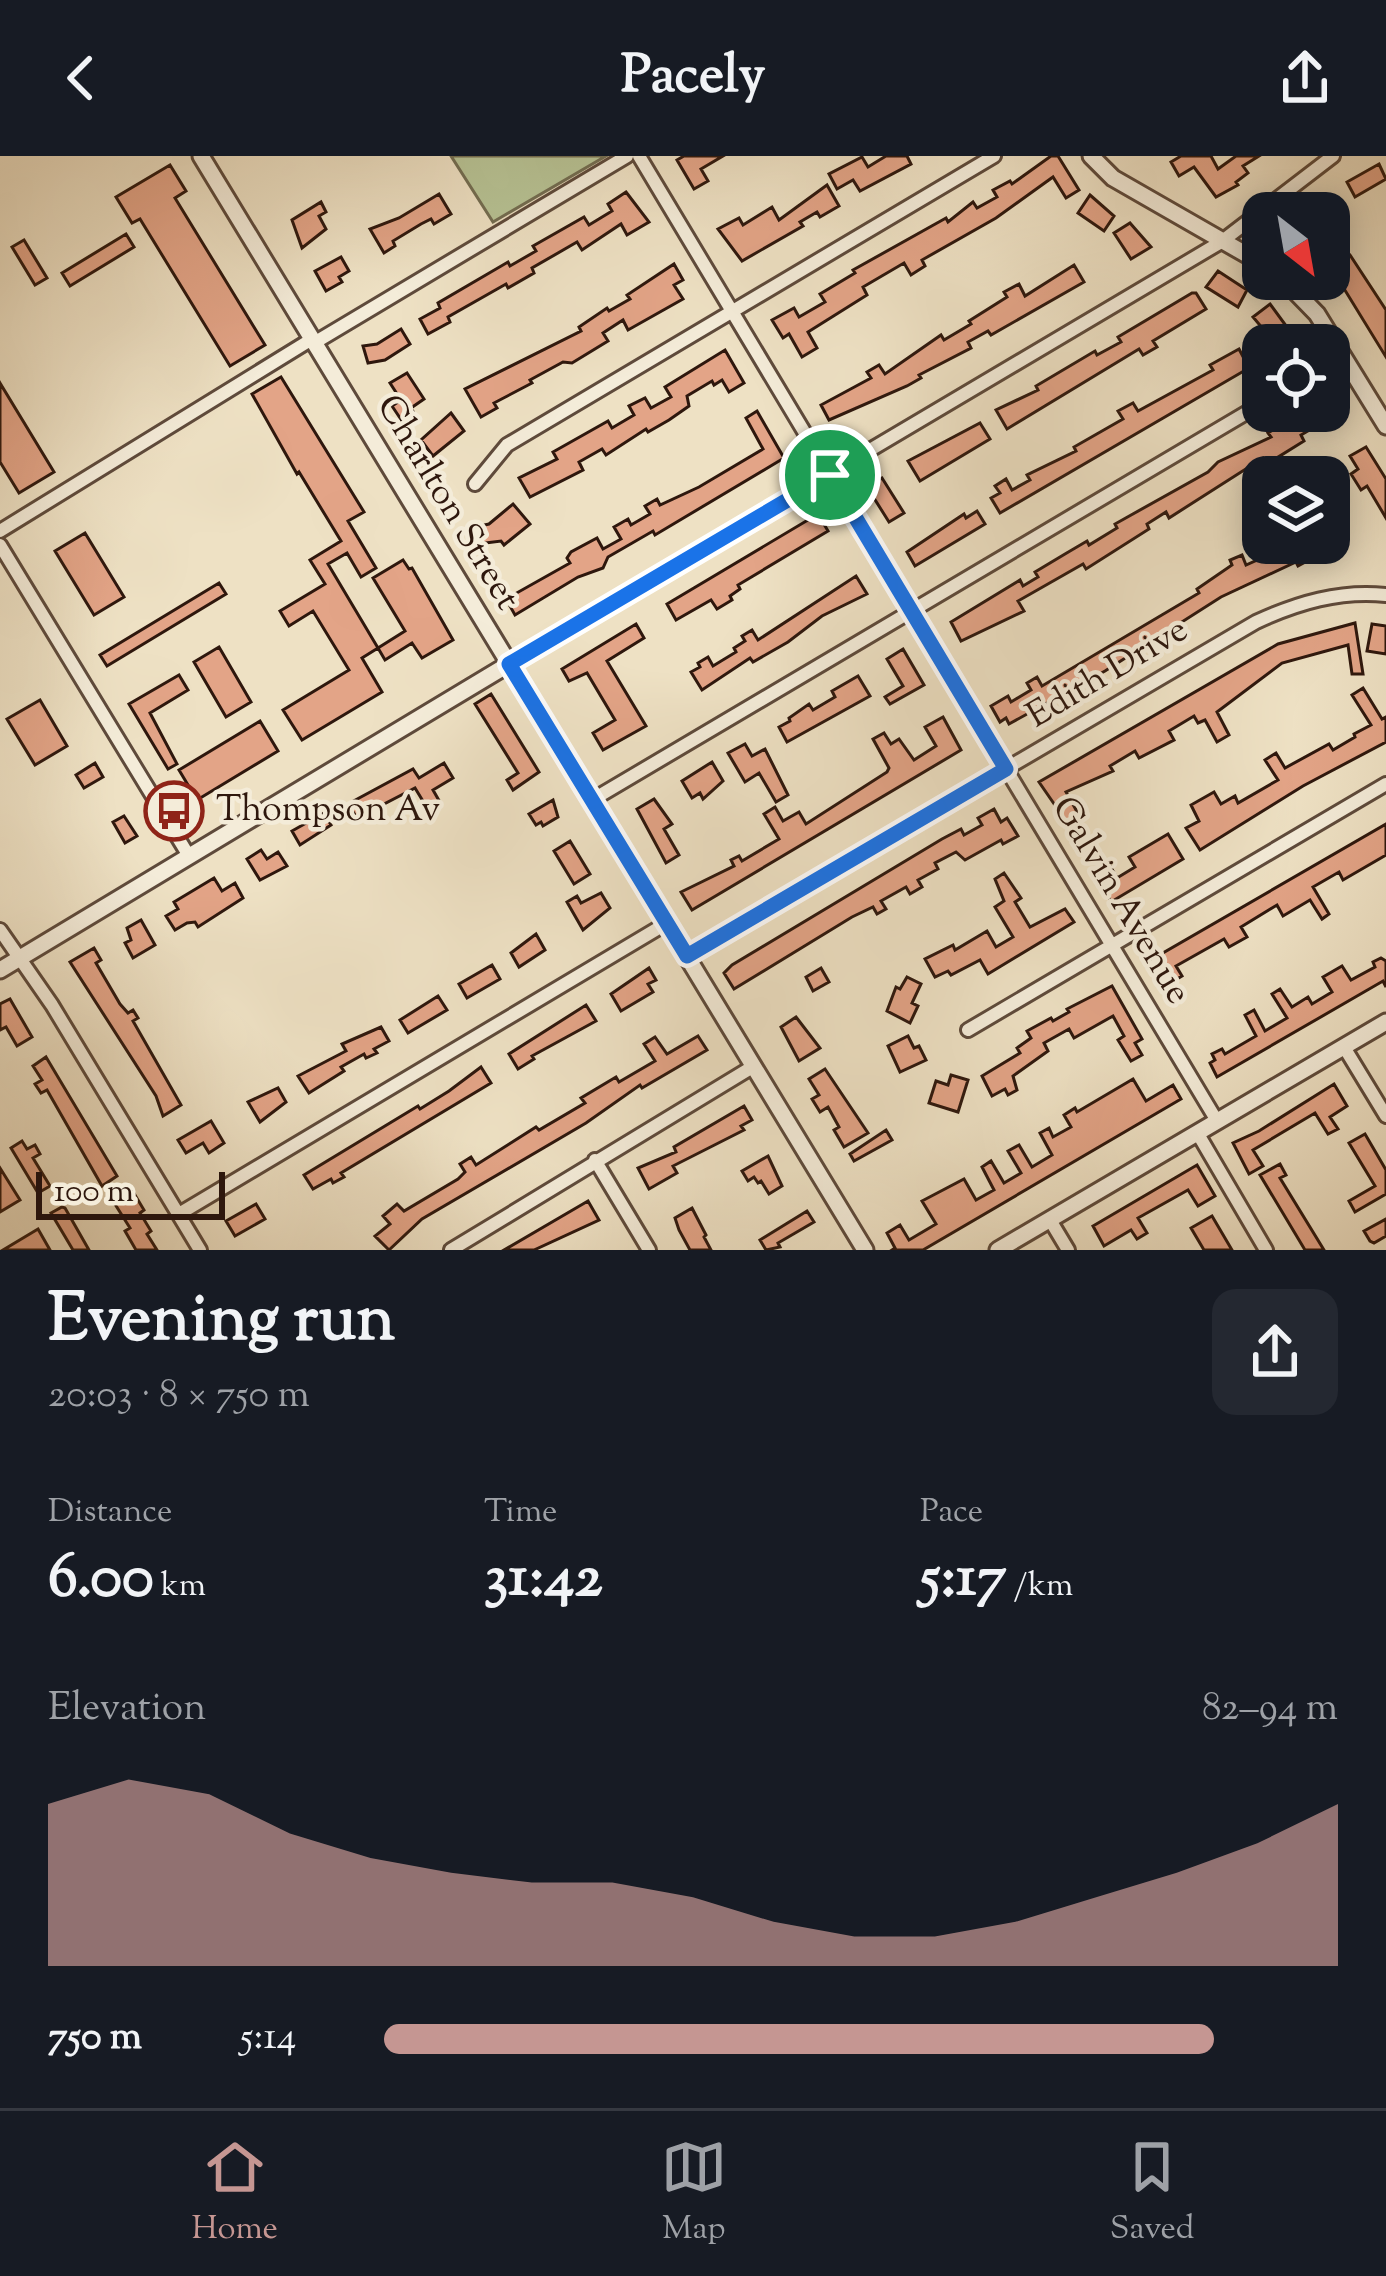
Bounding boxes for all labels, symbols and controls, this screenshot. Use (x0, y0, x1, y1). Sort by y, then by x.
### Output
text: Pacely (621, 39, 765, 117)
icon: back (48, 45, 114, 111)
icon: share (1272, 45, 1338, 111)
north arrow (1242, 192, 1350, 300)
map controls (1242, 192, 1350, 564)
button: locate (1242, 324, 1350, 432)
street label: Charlton Street (362, 385, 532, 621)
pin (779, 424, 881, 526)
icon: arrive (797, 442, 863, 508)
button: layers (1242, 456, 1350, 564)
street label: Edith Drive (1018, 605, 1198, 743)
bus stop icon: Thompson Av (143, 780, 205, 842)
place label: Thompson Av (216, 785, 440, 837)
street label: Galvin Avenue (1037, 787, 1203, 1015)
scale bar (36, 1166, 225, 1219)
text: 100 m (54, 1169, 134, 1217)
text: Evening run (48, 1276, 395, 1371)
button: share (1212, 1289, 1338, 1415)
text: 20:03 · 8 × 750 m (48, 1369, 310, 1425)
text: Distance (48, 1489, 172, 1537)
text: Time (484, 1489, 557, 1537)
text: Pace (920, 1489, 983, 1537)
text: 6.00 (48, 1537, 154, 1624)
text: 31:42 (484, 1537, 603, 1624)
text: 5:17 (920, 1537, 1007, 1624)
text: km (154, 1563, 206, 1611)
text: /km (1007, 1563, 1073, 1611)
text: Elevation (48, 1682, 206, 1738)
text: 82–94 m (1202, 1682, 1338, 1738)
text: 750 m (48, 2011, 142, 2067)
text: 5:14 (240, 2011, 296, 2067)
tab: Home (191, 2134, 278, 2254)
tab: Map (661, 2134, 727, 2254)
tab: Saved (1110, 2134, 1195, 2254)

